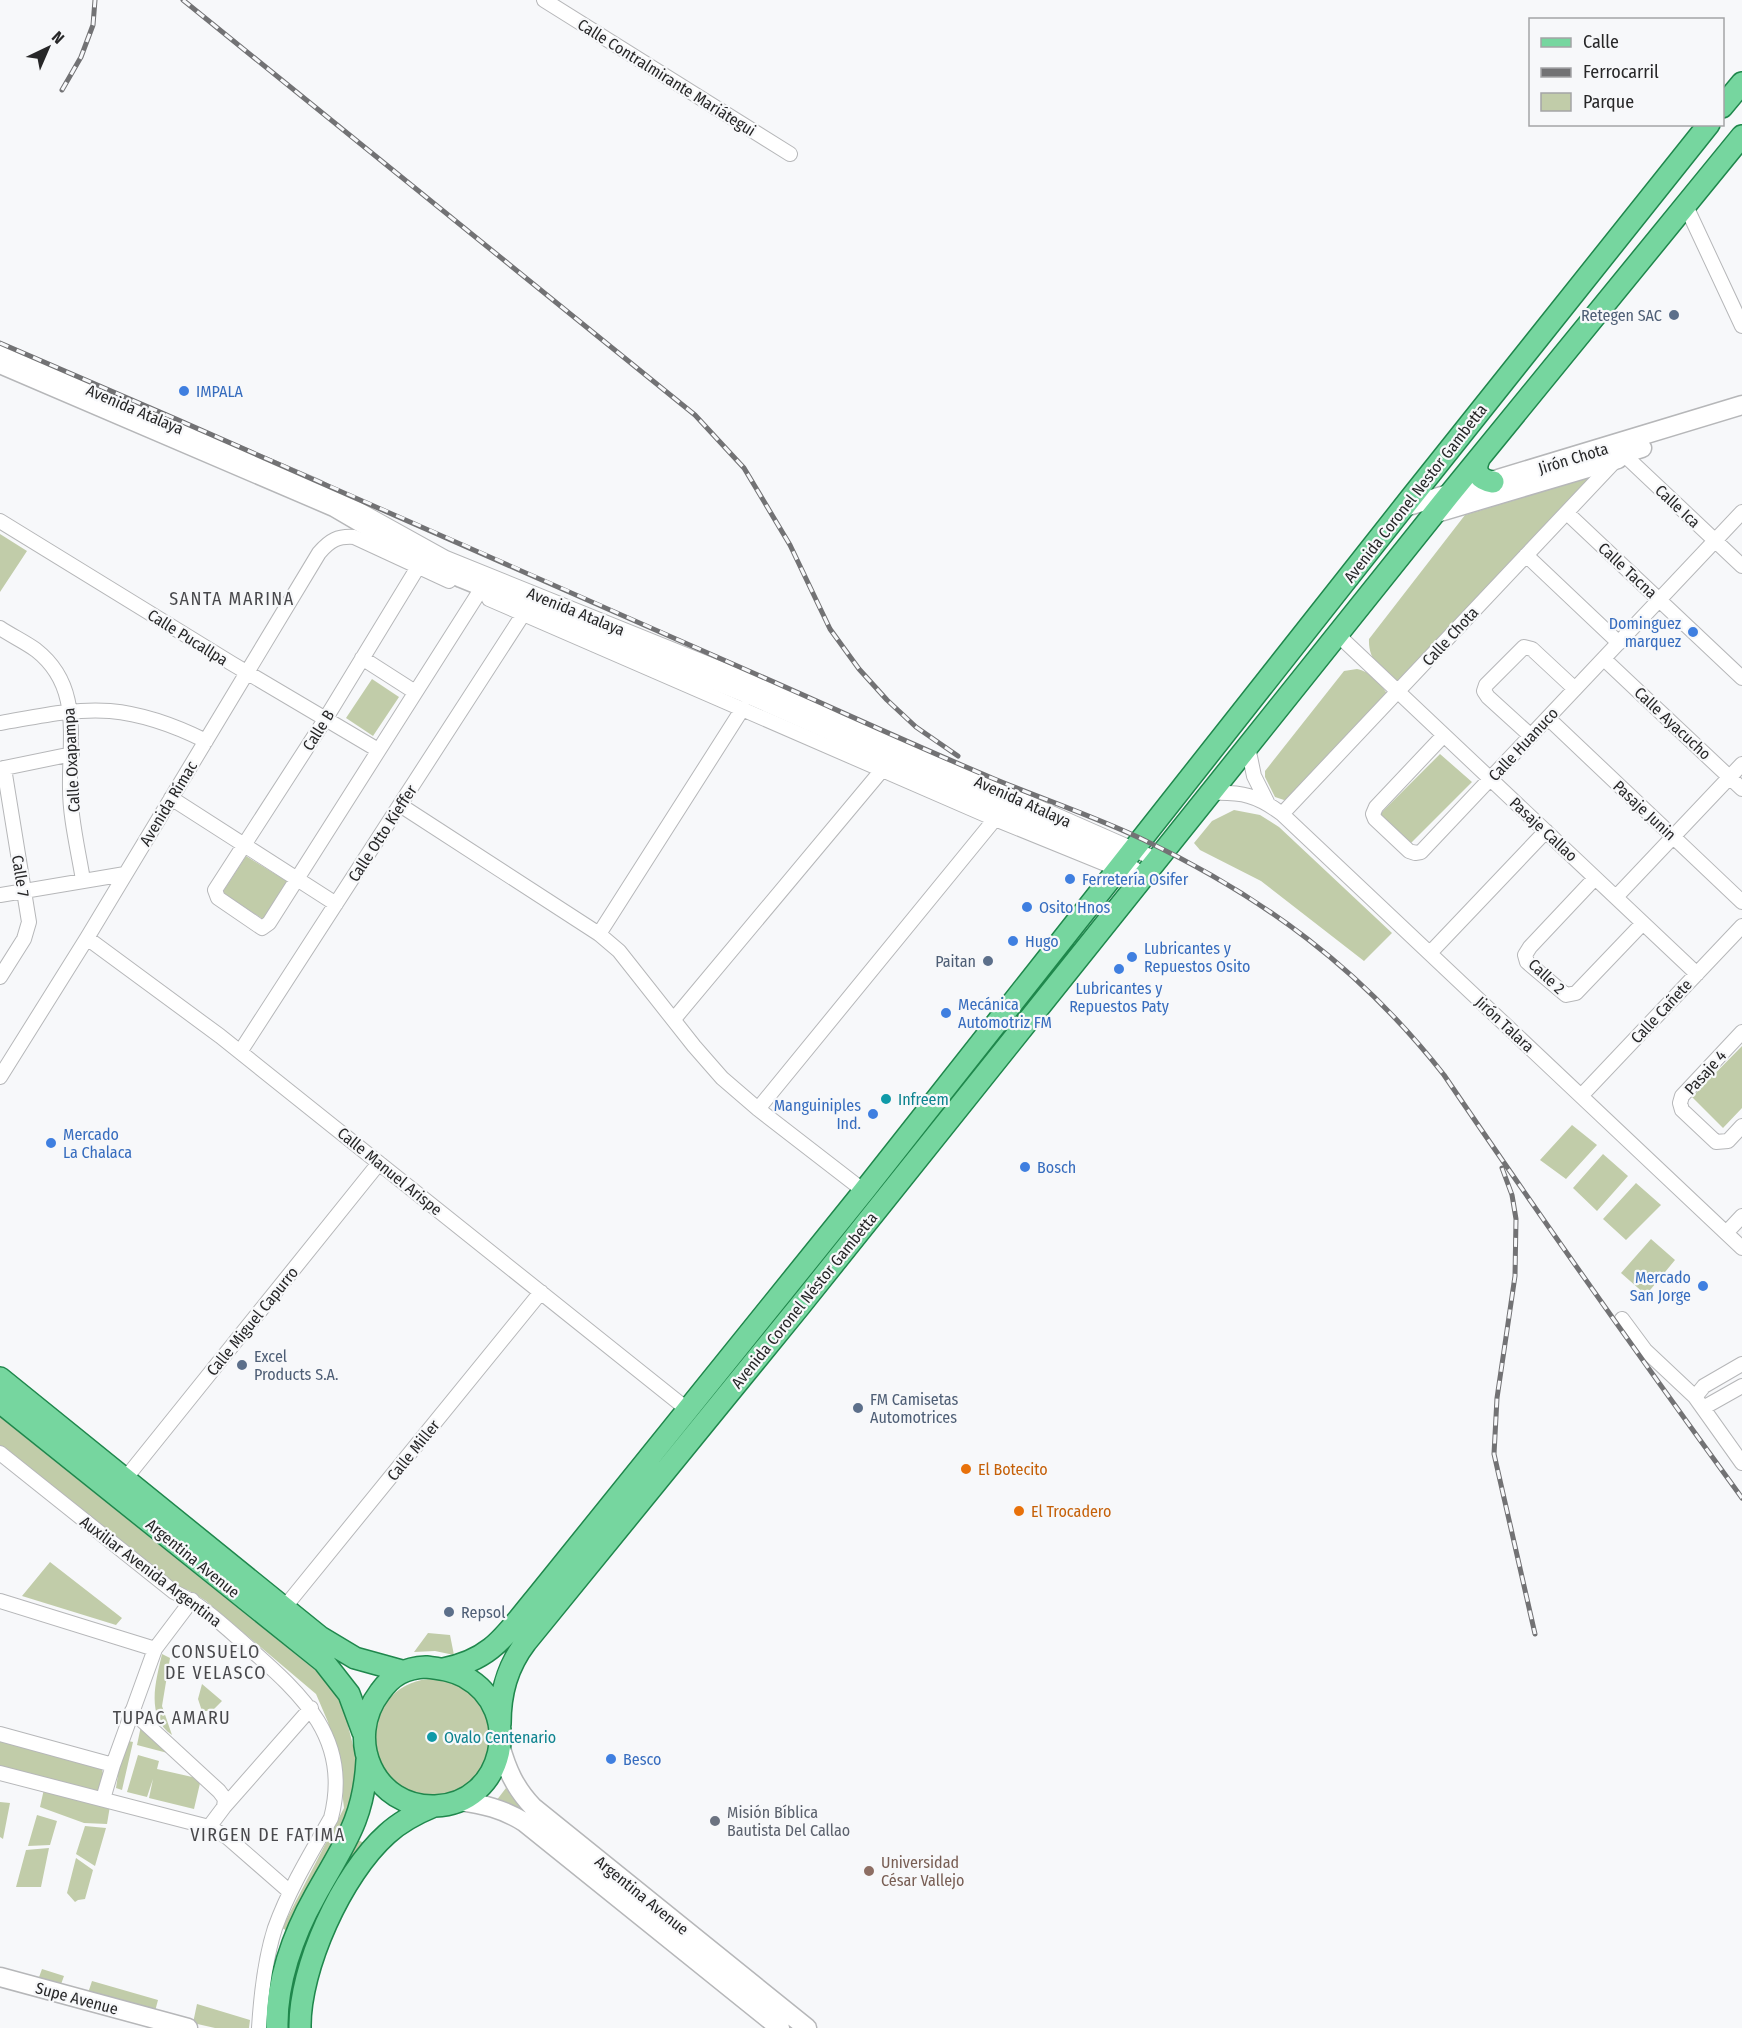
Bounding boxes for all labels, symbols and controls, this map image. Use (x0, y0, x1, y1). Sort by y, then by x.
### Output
street label: Calle Contralmirante Mariátegui (574, 15, 759, 140)
north arrow (18, 18, 78, 78)
legend (1529, 18, 1724, 126)
text: N (48, 27, 68, 48)
text: Calle (1583, 31, 1619, 53)
text: Ferrocarril (1583, 61, 1659, 83)
text: Parque (1583, 91, 1634, 113)
place label: Retegen SAC (1581, 306, 1662, 325)
marker: Retegen SAC (1667, 308, 1681, 322)
street label: Avenida Atalaya (83, 380, 186, 439)
place label: IMPALA (196, 382, 243, 401)
marker: IMPALA (177, 384, 191, 398)
street label: Avenida Coronel Nestor Gambetta (1340, 400, 1491, 586)
street label: Jirón Chota (1536, 439, 1610, 478)
street label: Calle Ica (1651, 481, 1704, 532)
street label: Calle Tacna (1594, 538, 1661, 602)
street label: Avenida Atalaya (524, 583, 628, 640)
district label: SANTA MARINA (169, 588, 295, 610)
street label: Calle Chota (1418, 603, 1482, 670)
street label: Calle Pucallpa (144, 605, 232, 670)
place label: Dominguez marquez (1609, 614, 1681, 651)
marker: Dominguez marquez (1686, 625, 1700, 639)
street label: Calle Ayacucho (1630, 683, 1715, 764)
street label: Calle Huanuco (1485, 704, 1562, 785)
street label: Calle B (299, 706, 338, 754)
street label: Calle Oxapampa (59, 707, 84, 813)
street label: Avenida Rímac (136, 757, 201, 849)
street label: Avenida Atalaya (972, 772, 1074, 831)
street label: Pasaje Junin (1609, 776, 1680, 844)
street label: Calle Otto Kieffer (344, 781, 421, 885)
street label: Pasaje Callao (1506, 793, 1581, 866)
street label: Calle 7 (8, 854, 33, 899)
place label: Ferretería Osifer (1082, 870, 1189, 889)
marker: Ferretería Osifer (1063, 872, 1077, 886)
place label: Osito Hnos (1039, 898, 1111, 917)
marker: Osito Hnos (1020, 900, 1034, 914)
place label: Hugo (1025, 932, 1059, 951)
marker: Hugo (1006, 934, 1020, 948)
place label: Lubricantes y Repuestos Osito (1144, 939, 1250, 976)
marker: Lubricantes y Repuestos Osito (1125, 950, 1139, 964)
place label: Paitan (935, 952, 976, 971)
marker: Paitan (981, 954, 995, 968)
street label: Calle 2 (1525, 955, 1569, 998)
marker: Lubricantes y Repuestos Paty (1112, 962, 1126, 976)
street label: Calle Cañete (1627, 975, 1696, 1047)
place label: Lubricantes y Repuestos Paty (1069, 979, 1170, 1016)
street label: Jirón Talara (1471, 992, 1538, 1056)
place label: Mecánica Automotriz FM (958, 995, 1052, 1032)
marker: Mecánica Automotriz FM (939, 1006, 953, 1020)
street label: Pasaje 4 (1681, 1046, 1730, 1098)
place label: Infreem (898, 1090, 949, 1109)
marker: Infreem (879, 1092, 893, 1106)
place label: Manguiniples Ind. (774, 1096, 861, 1133)
marker: Manguiniples Ind. (866, 1107, 880, 1121)
street label: Calle Manuel Arispe (334, 1123, 446, 1219)
place label: Mercado La Chalaca (63, 1125, 132, 1162)
marker: Mercado La Chalaca (44, 1136, 58, 1150)
place label: Bosch (1037, 1158, 1076, 1177)
marker: Bosch (1018, 1160, 1032, 1174)
street label: Avenida Coronel Néstor Gambetta (727, 1208, 881, 1392)
street label: Calle Miguel Capurro (203, 1263, 302, 1380)
place label: Mercado San Jorge (1630, 1268, 1691, 1305)
marker: Mercado San Jorge (1696, 1279, 1710, 1293)
place label: Excel Products S.A. (254, 1347, 338, 1384)
marker: Excel Products S.A. (235, 1358, 249, 1372)
place label: FM Camisetas Automotrices (870, 1390, 959, 1427)
marker: FM Camisetas Automotrices (851, 1401, 865, 1415)
street label: Calle Miller (383, 1416, 444, 1485)
place label: El Botecito (978, 1460, 1048, 1479)
marker: El Botecito (959, 1462, 973, 1476)
place label: El Trocadero (1031, 1502, 1111, 1521)
marker: El Trocadero (1012, 1504, 1026, 1518)
street label: Auxiliar Avenida Argentina (76, 1512, 225, 1631)
street label: Argentina Avenue (142, 1515, 243, 1602)
place label: Repsol (461, 1603, 505, 1622)
marker: Repsol (442, 1605, 456, 1619)
district label: CONSUELO DE VELASCO (165, 1641, 267, 1684)
district label: TUPAC AMARU (113, 1707, 231, 1729)
place label: Ovalo Centenario (444, 1728, 556, 1747)
marker: Ovalo Centenario (425, 1730, 439, 1744)
place label: Besco (623, 1750, 661, 1769)
marker: Besco (604, 1752, 618, 1766)
place label: Misión Bíblica Bautista Del Callao (727, 1803, 850, 1840)
marker: Misión Bíblica Bautista Del Callao (708, 1814, 722, 1828)
district label: VIRGEN DE FATIMA (190, 1824, 346, 1846)
street label: Argentina Avenue (591, 1852, 692, 1939)
place label: Universidad César Vallejo (881, 1853, 965, 1890)
marker: Universidad César Vallejo (862, 1864, 876, 1878)
street label: Supe Avenue (34, 1978, 120, 2019)

